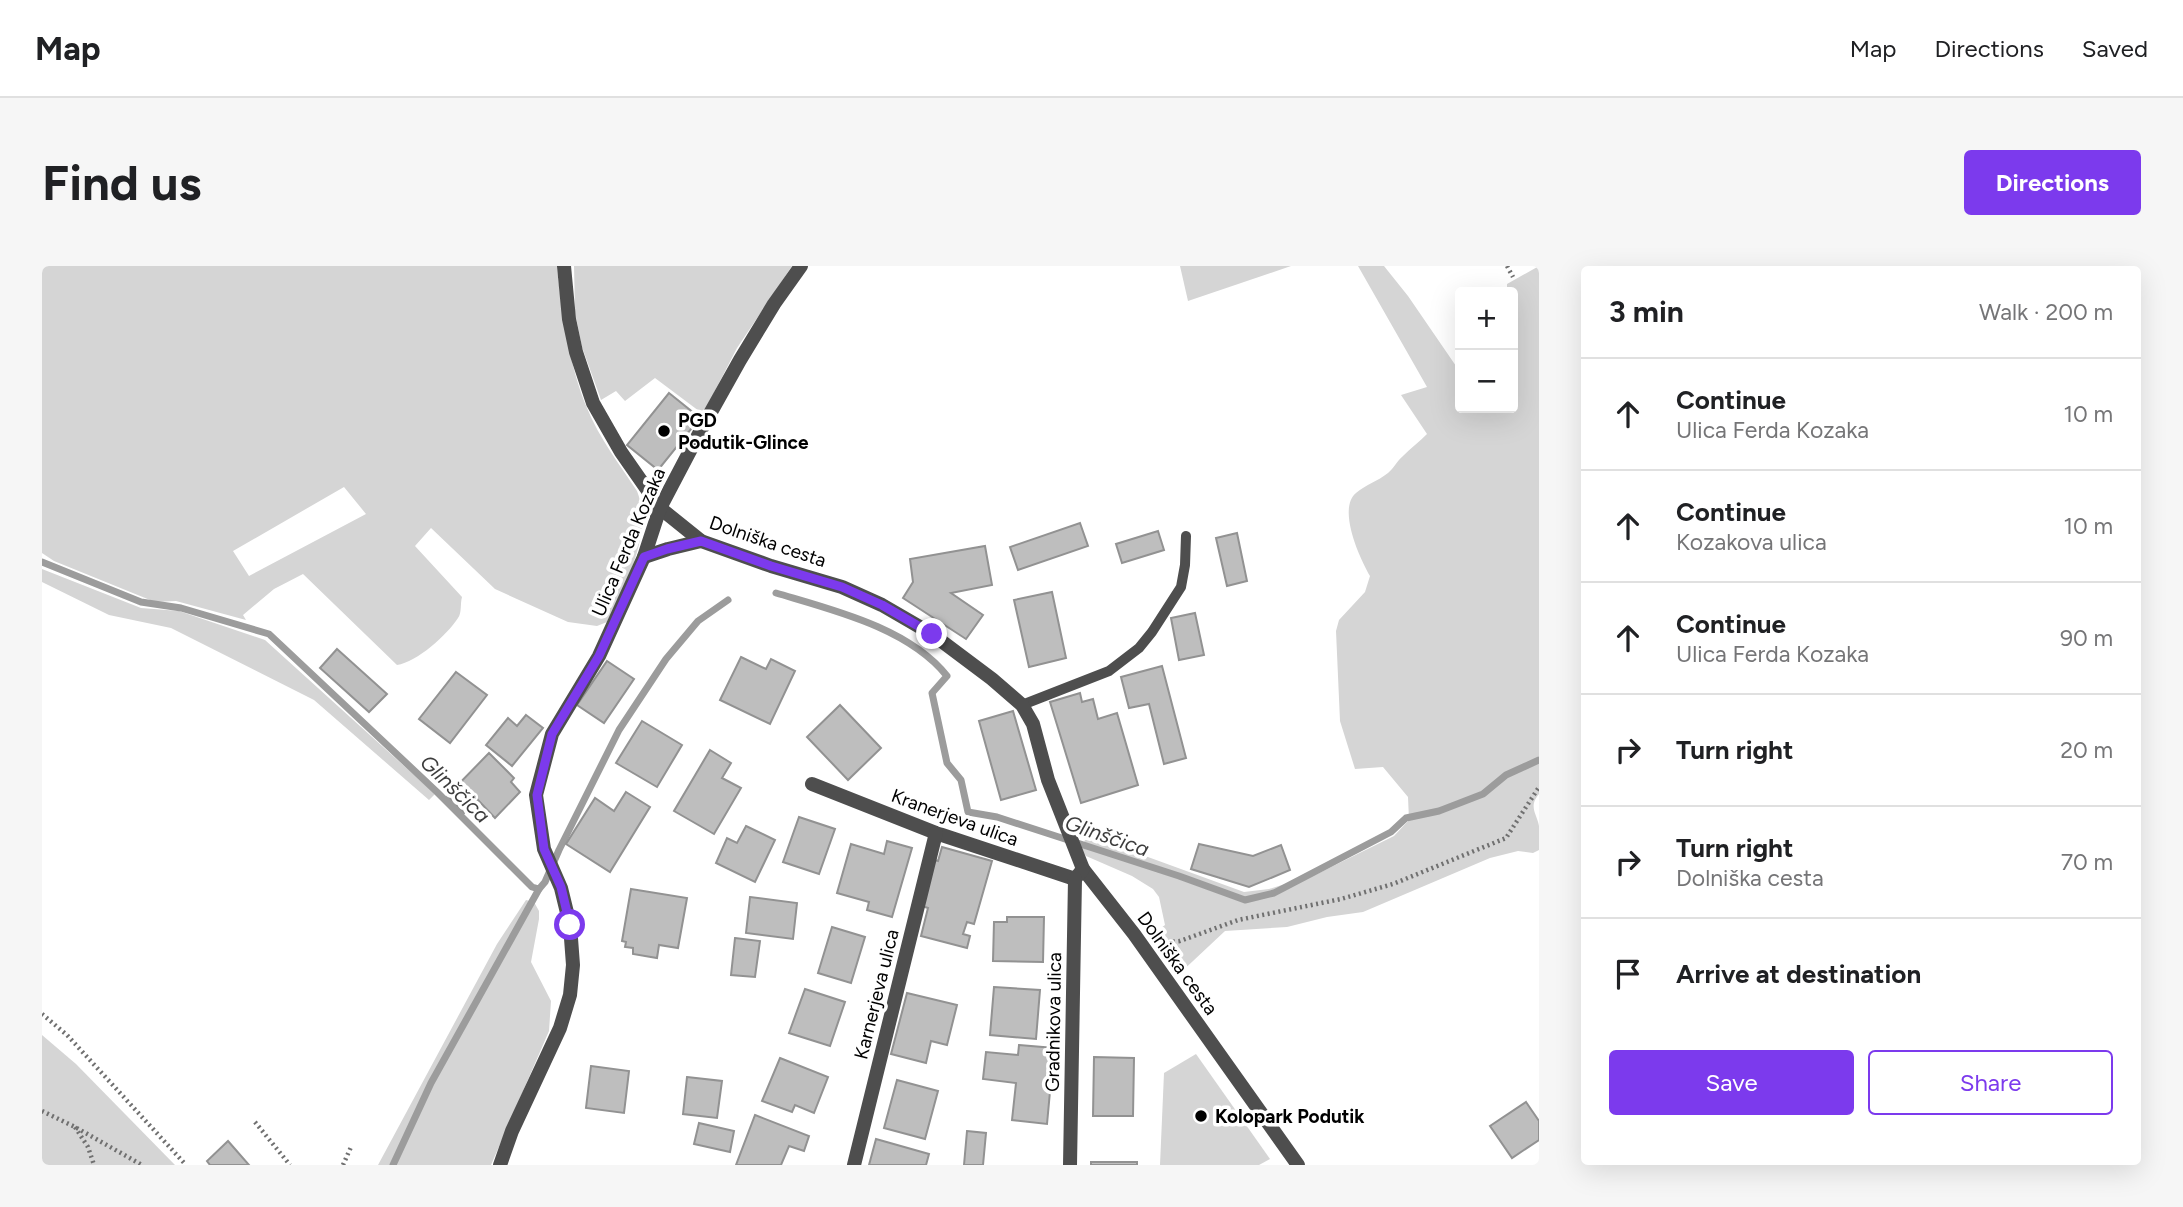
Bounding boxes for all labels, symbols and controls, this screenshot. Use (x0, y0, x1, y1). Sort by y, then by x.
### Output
text: Map (35, 29, 101, 68)
text: Map (1850, 34, 1896, 63)
text: Directions (1934, 34, 2044, 63)
text: Saved (2082, 34, 2148, 63)
button: Directions (1964, 150, 2141, 215)
text: Find us (42, 153, 201, 212)
map controls (1455, 287, 1518, 413)
button: + (1455, 287, 1518, 350)
text: 3 min (1609, 293, 1684, 330)
text: Walk · 200 m (1979, 298, 2113, 326)
button: − (1455, 350, 1518, 413)
text: Continue (1676, 384, 1786, 416)
icon: ahead (1609, 395, 1647, 433)
text: 10 m (2064, 400, 2113, 428)
place label: PGD Podutik-Glince (678, 409, 809, 454)
text: Ulica Ferda Kozaka (1676, 416, 1869, 444)
marker: PGD Podutik-Glince (656, 423, 672, 439)
street label: Ulica Ferda Kozaka (587, 464, 670, 620)
text: Continue (1676, 496, 1786, 528)
icon: ahead (1609, 507, 1647, 545)
street label: Dolniška cesta (706, 511, 829, 572)
text: 10 m (2064, 512, 2113, 540)
text: Kozakova ulica (1676, 528, 1827, 556)
text: Continue (1676, 608, 1786, 640)
route end (916, 618, 947, 649)
icon: ahead (1609, 619, 1647, 657)
text: 90 m (2060, 624, 2113, 652)
text: Ulica Ferda Kozaka (1676, 640, 1869, 668)
icon: right (1609, 731, 1647, 769)
text: Turn right (1676, 734, 1793, 766)
text: 20 m (2060, 736, 2113, 764)
water label: Glinščica (415, 749, 495, 828)
street label: Kranerjeva ulica (888, 784, 1021, 851)
water label: Glinščica (1062, 810, 1152, 862)
text: Turn right (1676, 832, 1793, 864)
icon: right (1609, 843, 1647, 881)
text: 70 m (2061, 848, 2113, 876)
text: Dolniška cesta (1676, 864, 1824, 892)
street label: Dolniška cesta (1132, 907, 1223, 1019)
route start (554, 909, 585, 940)
street label: Karnerjeva ulica (849, 927, 904, 1062)
street label: Gradnikova ulica (1041, 952, 1066, 1092)
icon: arrive (1609, 955, 1647, 993)
text: Arrive at destination (1676, 958, 1921, 990)
button: Save (1609, 1050, 1854, 1115)
button: Share (1868, 1050, 2113, 1115)
place label: Kolopark Podutik (1215, 1105, 1365, 1128)
marker: Kolopark Podutik (1193, 1108, 1209, 1124)

